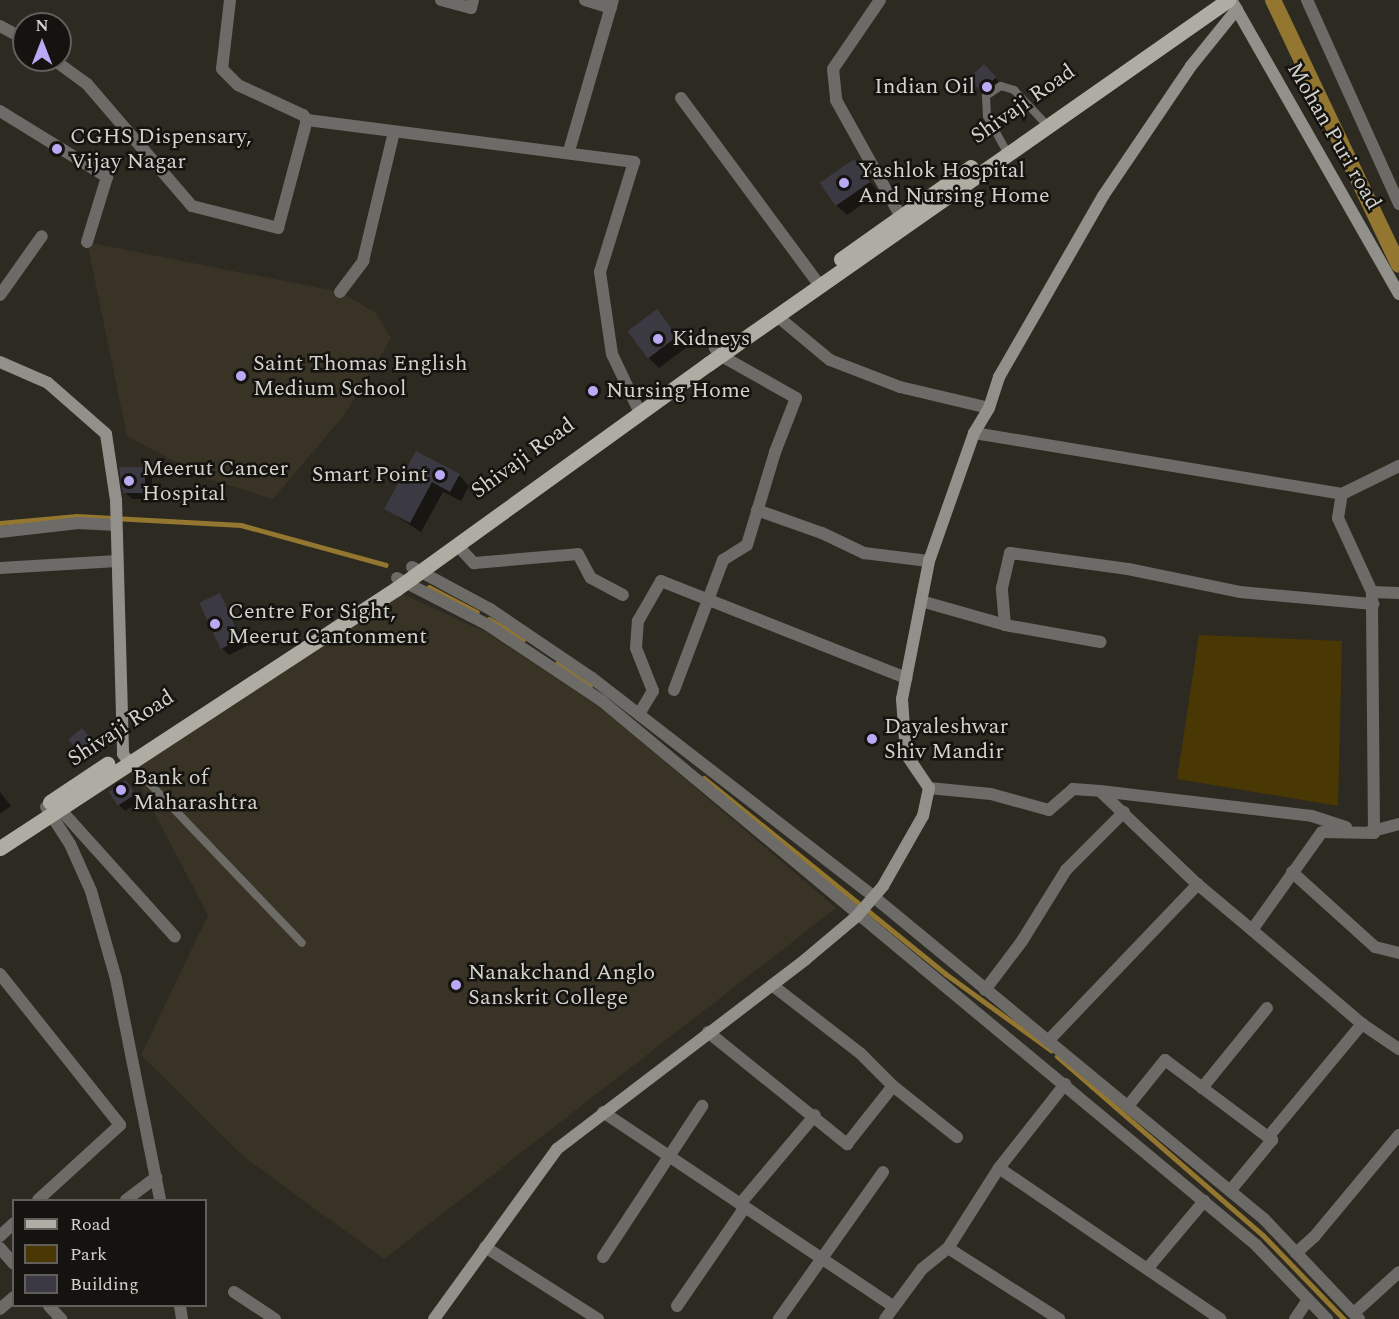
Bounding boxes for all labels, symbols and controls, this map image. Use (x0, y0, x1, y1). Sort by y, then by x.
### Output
north arrow (12, 12, 72, 72)
text: N (35, 14, 49, 38)
street label: Shivaji Road (966, 58, 1080, 150)
street label: Mohan Puri road (1281, 58, 1387, 214)
place label: Indian Oil (874, 74, 975, 100)
marker: Indian Oil (980, 80, 994, 94)
place label: CGHS Dispensary, Vijay Nagar (70, 123, 252, 174)
marker: CGHS Dispensary, Vijay Nagar (48, 140, 66, 158)
place label: Yashlok Hospital And Nursing Home (858, 157, 1050, 208)
marker: Yashlok Hospital And Nursing Home (835, 174, 853, 192)
place label: Kidneys (672, 326, 750, 352)
marker: Kidneys (649, 330, 667, 348)
place label: Saint Thomas English Medium School (253, 350, 467, 402)
marker: Saint Thomas English Medium School (234, 369, 248, 383)
place label: Nursing Home (606, 378, 751, 404)
marker: Nursing Home (584, 382, 602, 400)
street label: Shivaji Road (466, 412, 580, 504)
place label: Meerut Cancer Hospital (142, 455, 288, 506)
place label: Smart Point (312, 462, 428, 488)
marker: Smart Point (433, 468, 447, 482)
marker: Meerut Cancer Hospital (120, 472, 138, 490)
place label: Centre For Sight, Meerut Cantonment (228, 598, 427, 650)
marker: Centre For Sight, Meerut Cantonment (206, 615, 224, 633)
street label: Shivaji Road (63, 684, 179, 772)
place label: Dayaleshwar Shiv Mandir (884, 713, 1008, 764)
marker: Dayaleshwar Shiv Mandir (865, 732, 879, 746)
place label: Bank of Maharashtra (133, 764, 258, 816)
marker: Bank of Maharashtra (114, 783, 128, 797)
place label: Nanakchand Anglo Sanskrit College (468, 959, 655, 1010)
marker: Nanakchand Anglo Sanskrit College (449, 978, 463, 992)
legend (12, 1199, 207, 1307)
text: Road (70, 1211, 111, 1238)
text: Park (70, 1241, 107, 1268)
text: Building (70, 1271, 139, 1298)

